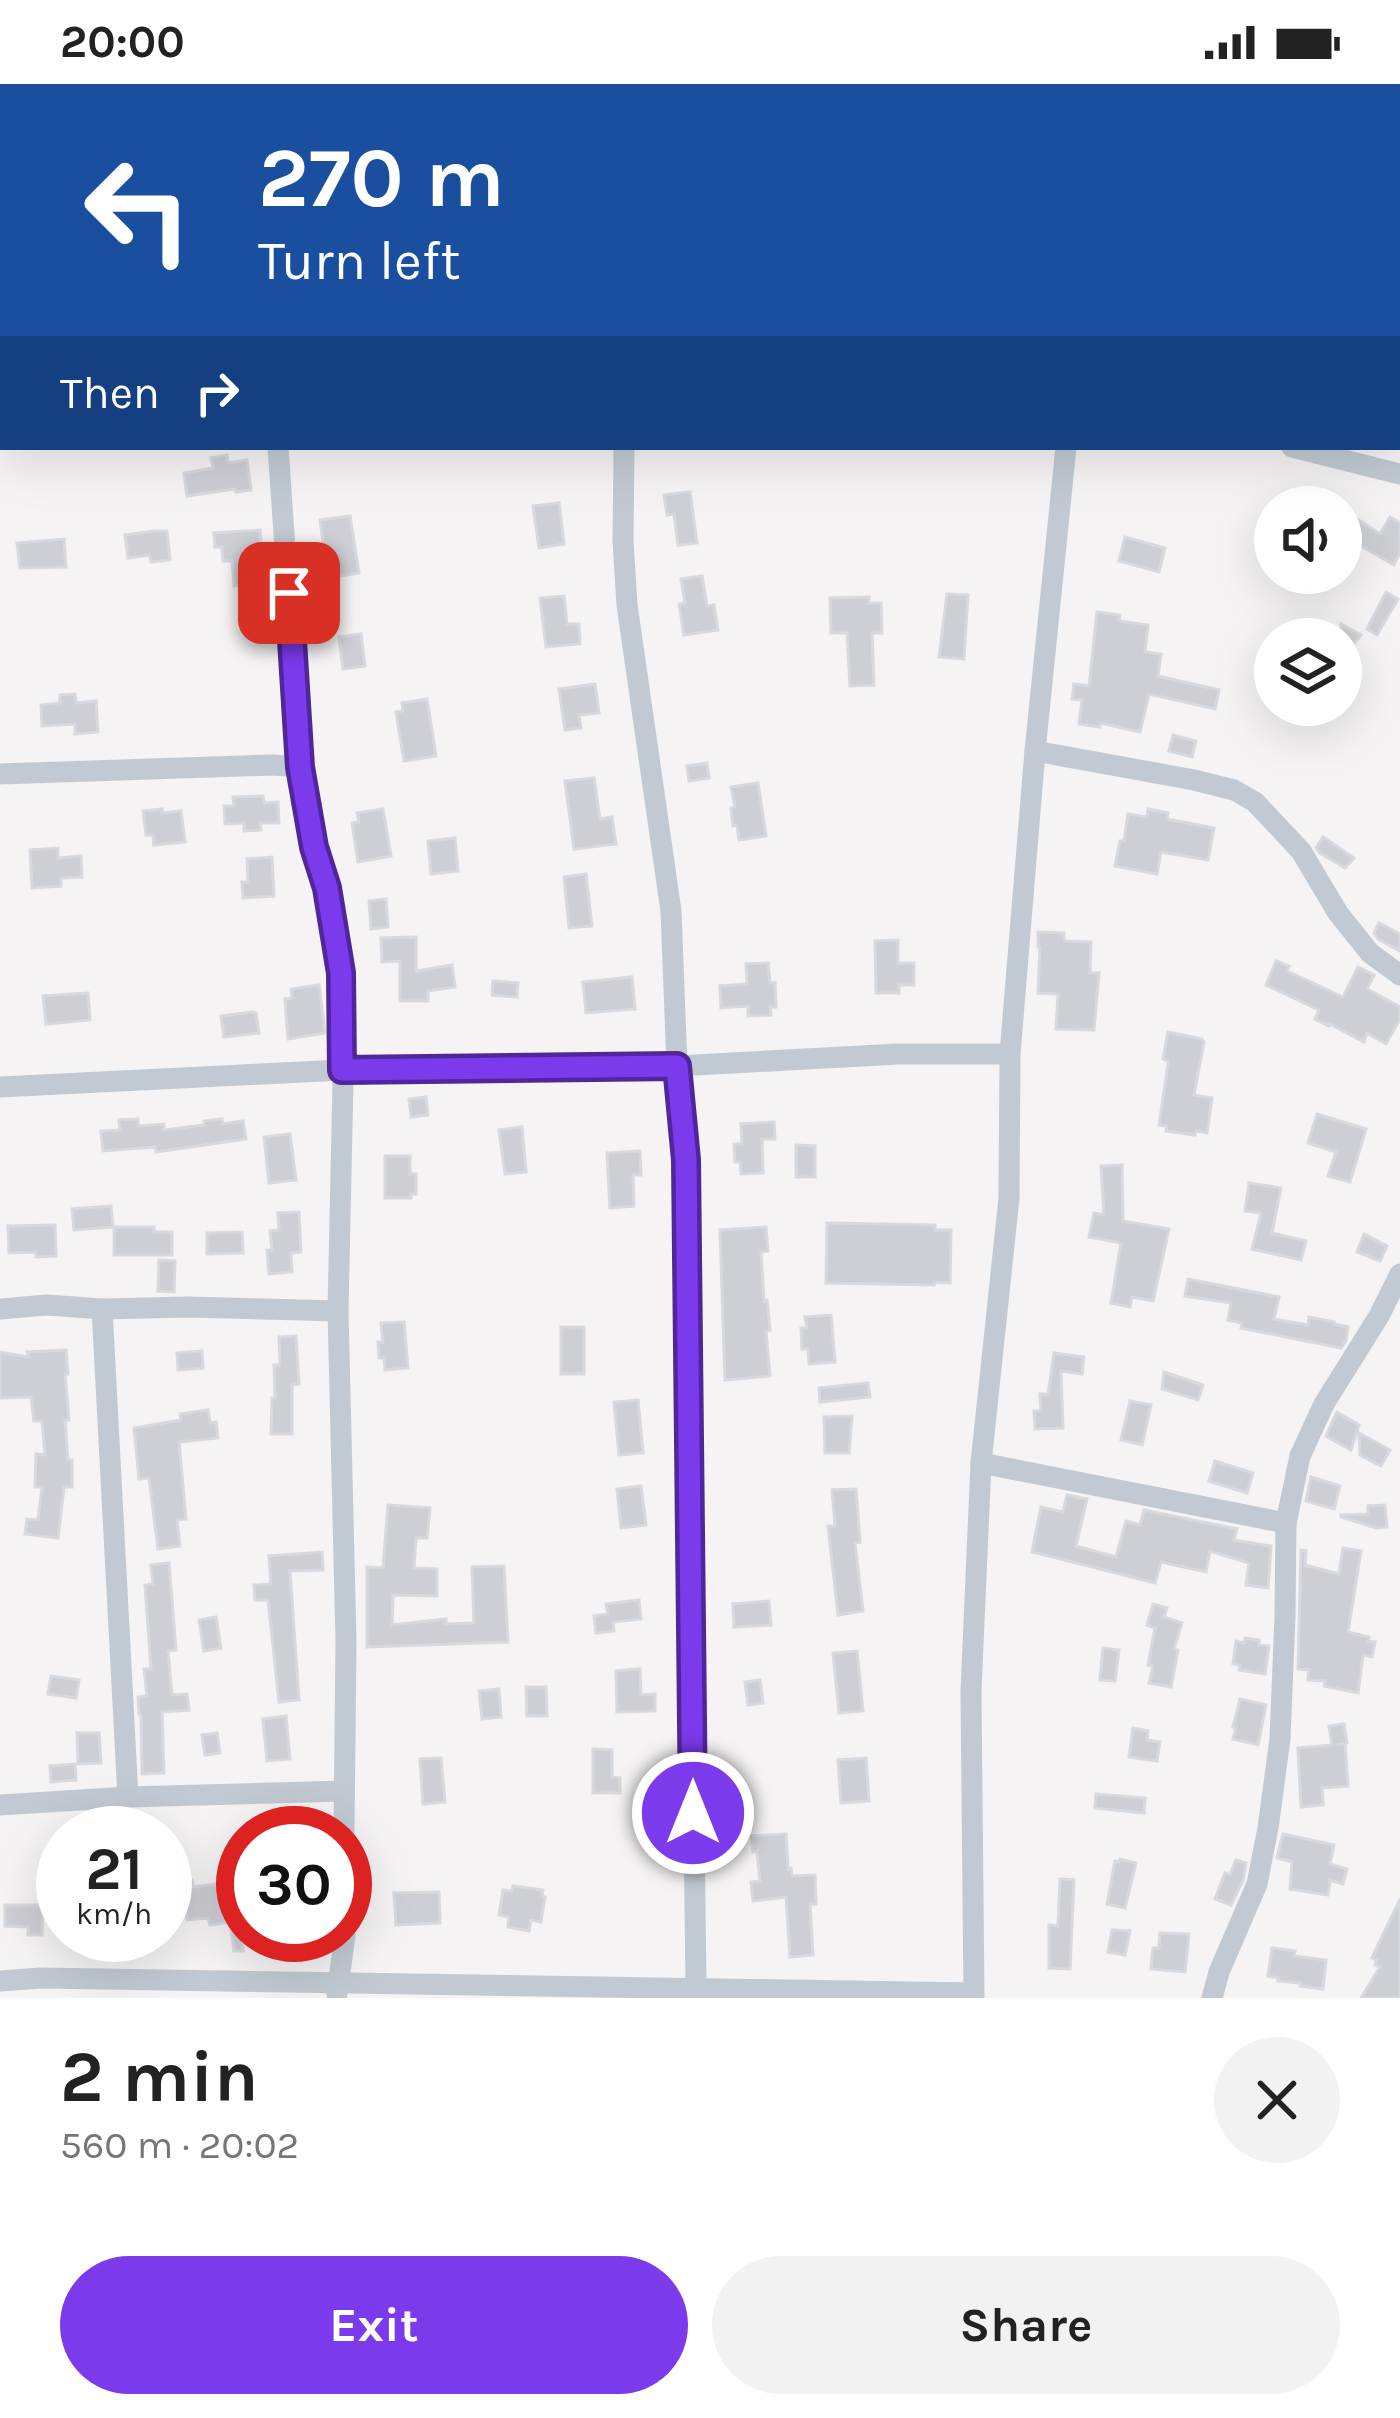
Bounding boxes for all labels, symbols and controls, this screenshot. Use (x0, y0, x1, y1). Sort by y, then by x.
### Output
text: 20:00 (60, 16, 185, 68)
text: 270 m (258, 129, 505, 227)
icon: left (60, 132, 216, 288)
text: Turn left (258, 229, 461, 293)
icon: right (184, 360, 250, 426)
text: Then (60, 367, 160, 419)
map controls (1254, 486, 1362, 726)
button: sound (1254, 486, 1362, 594)
pin (238, 542, 340, 644)
icon: arrive (256, 560, 322, 626)
button: layers (1254, 618, 1362, 726)
position arrow (630, 1750, 756, 1876)
speed limit sign: 30 (216, 1806, 372, 1962)
text: 21 (85, 1834, 143, 1904)
text: km/h (76, 1896, 152, 1932)
text: 2 min (60, 2035, 259, 2119)
button: close (1214, 2037, 1340, 2163)
text: 560 m · 20:02 (60, 2122, 299, 2168)
button: Exit (60, 2256, 688, 2394)
button: Share (712, 2256, 1340, 2394)

